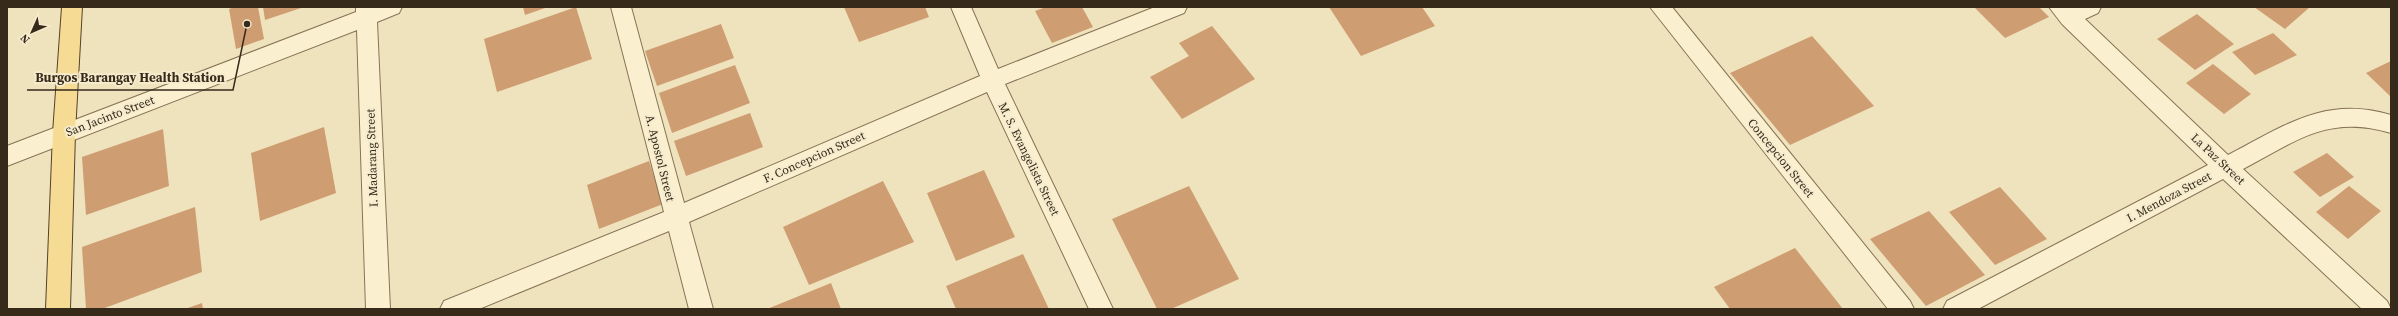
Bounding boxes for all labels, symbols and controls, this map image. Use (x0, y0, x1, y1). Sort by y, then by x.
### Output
north arrow (12, 12, 52, 52)
text: N (17, 31, 33, 47)
callout: Burgos Barangay Health Station (27, 65, 233, 90)
text: Burgos Barangay Health Station (35, 69, 225, 86)
street label: San Jacinto Street (63, 92, 157, 140)
street label: M. S. Evangelista Street (995, 100, 1063, 218)
street label: I. Madarang Street (362, 108, 382, 208)
street label: A. Apostol Street (642, 113, 678, 203)
street label: Concepcion Street (1744, 115, 1818, 201)
street label: F. Concepcion Street (761, 127, 867, 187)
street label: La Paz Street (2187, 130, 2249, 188)
street label: I. Mendoza Street (2124, 168, 2214, 226)

